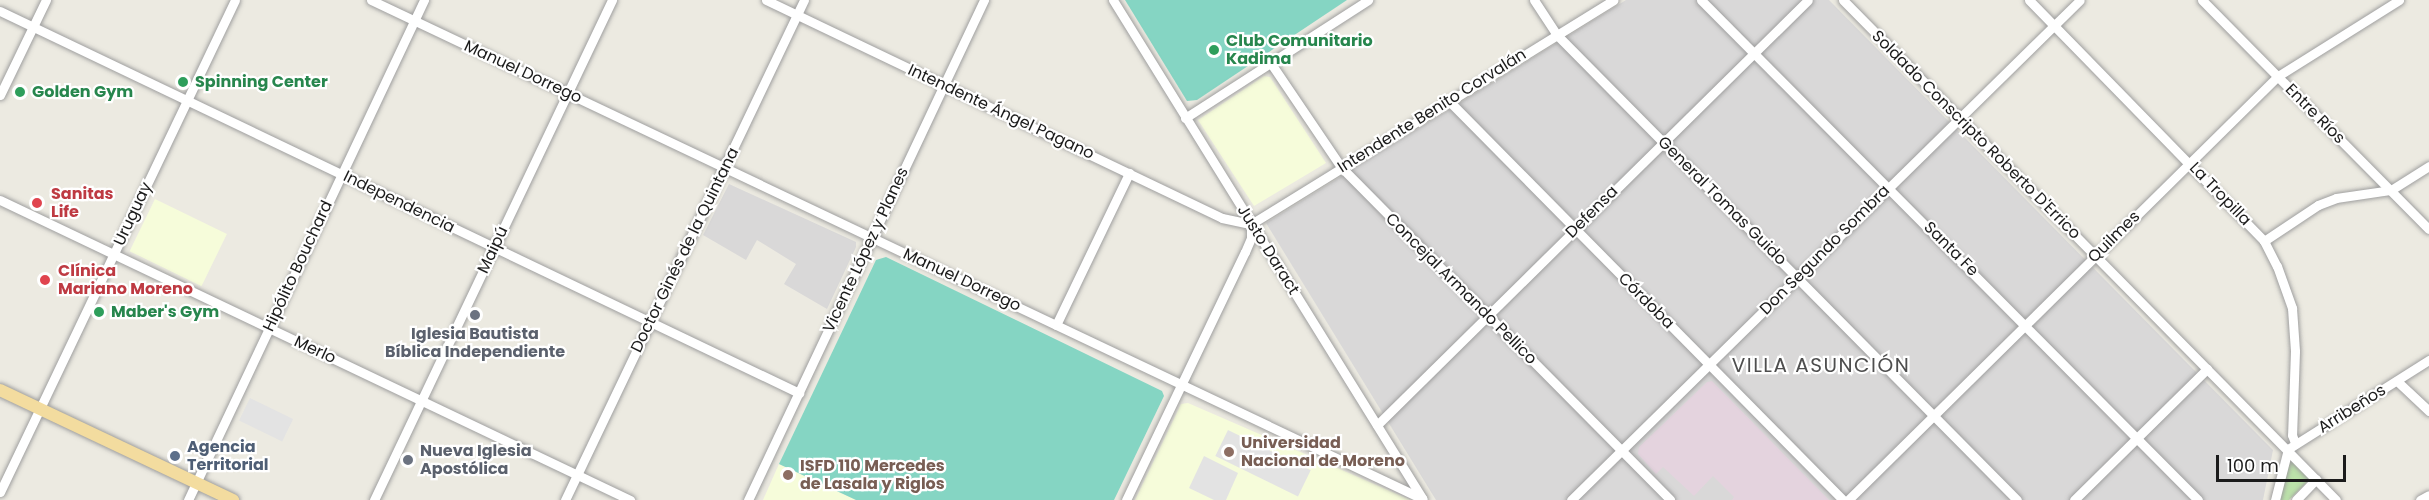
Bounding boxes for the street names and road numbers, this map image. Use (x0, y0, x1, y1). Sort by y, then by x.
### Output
street label: Soldado Conscripto Roberto D'Errico (1868, 27, 2084, 243)
street label: Manuel Dorrego (461, 36, 585, 108)
street label: Intendente Benito Corvalán (1334, 45, 1530, 177)
street label: Intendente Ángel Pagano (905, 60, 1097, 164)
street label: Entre Ríos (2281, 80, 2349, 148)
street label: General Tomas Guido (1654, 133, 1790, 269)
street label: Doctor Ginés de la Quintana (627, 144, 743, 356)
street label: La Tropilla (2185, 158, 2255, 230)
street label: Vicente López y Planes (819, 164, 913, 336)
street label: Independencia (340, 167, 458, 237)
street label: Uruguay (110, 179, 156, 249)
street label: Don Segundo Sombra (1756, 181, 1894, 319)
street label: Defensa (1562, 182, 1622, 242)
street label: Hipólito Bouchard (259, 198, 337, 334)
street label: Justo Daract (1233, 202, 1303, 298)
street label: Quilmes (2084, 207, 2144, 267)
street label: Concejal Armando Pellico (1381, 209, 1541, 369)
street label: Santa Fe (1920, 218, 1982, 280)
street label: Maipú (474, 223, 512, 277)
street label: Manuel Dorrego (900, 244, 1024, 316)
street label: Córdoba (1614, 269, 1678, 333)
street label: Merlo (291, 332, 339, 368)
street label: Arribeños (2315, 381, 2389, 437)

